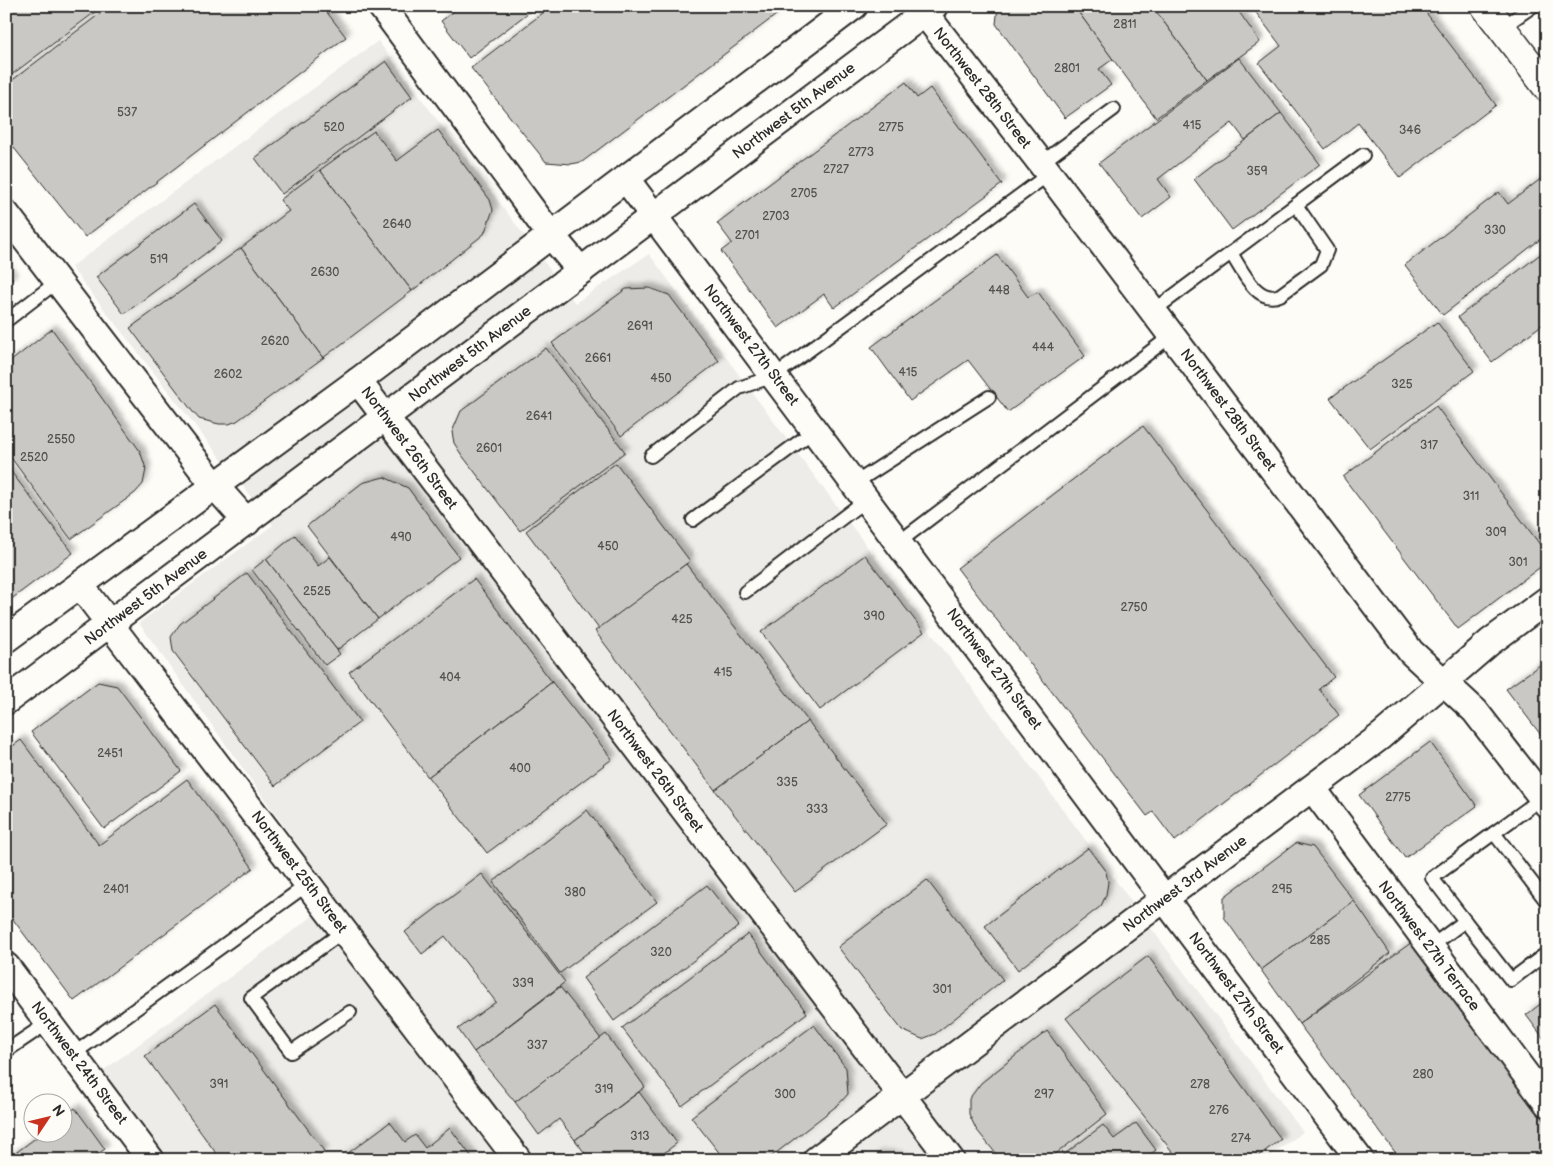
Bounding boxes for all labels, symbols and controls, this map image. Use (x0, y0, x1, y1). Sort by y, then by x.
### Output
house number: 2811 (1113, 17, 1137, 32)
street label: Northwest 28th Street (929, 24, 1035, 153)
street label: Northwest 5th Avenue (729, 59, 859, 163)
house number: 2801 (1054, 61, 1080, 76)
house number: 537 (117, 105, 137, 120)
house number: 415 (1183, 118, 1202, 133)
house number: 520 (323, 120, 345, 135)
house number: 2775 (878, 120, 904, 135)
house number: 346 (1399, 123, 1421, 138)
house number: 2773 (848, 145, 874, 160)
house number: 2727 (823, 162, 849, 177)
house number: 359 (1246, 164, 1268, 179)
house number: 2705 (791, 186, 818, 201)
house number: 2703 (762, 209, 790, 224)
house number: 2640 (383, 217, 411, 232)
house number: 330 (1484, 223, 1506, 238)
house number: 2701 (735, 228, 759, 243)
house number: 519 (150, 252, 168, 267)
house number: 2630 (311, 265, 339, 280)
street label: Northwest 27th Street (699, 281, 803, 410)
house number: 448 (988, 283, 1010, 298)
street label: Northwest 5th Avenue (405, 302, 535, 406)
house number: 2691 (627, 319, 653, 334)
house number: 2620 (261, 334, 289, 349)
house number: 444 (1032, 340, 1055, 355)
street label: Northwest 28th Street (1176, 345, 1281, 475)
house number: 2661 (585, 351, 611, 366)
house number: 415 (899, 365, 918, 380)
house number: 2602 (214, 367, 242, 382)
house number: 450 (650, 371, 672, 386)
house number: 325 (1391, 377, 1413, 392)
street label: Northwest 26th Street (357, 383, 462, 514)
house number: 2641 (526, 409, 552, 424)
house number: 2550 (47, 432, 75, 447)
house number: 317 (1420, 438, 1438, 453)
house number: 2601 (476, 441, 502, 456)
house number: 2520 (20, 450, 48, 465)
house number: 311 (1463, 489, 1479, 504)
house number: 309 (1485, 525, 1507, 540)
house number: 490 (390, 530, 412, 545)
house number: 450 (597, 539, 619, 554)
street label: Northwest 5th Avenue (81, 545, 211, 649)
house number: 301 (1508, 555, 1528, 570)
house number: 2525 (303, 584, 331, 599)
house number: 2750 (1121, 600, 1147, 615)
street label: Northwest 27th Street (942, 605, 1046, 734)
house number: 390 (863, 609, 885, 624)
house number: 425 (671, 612, 693, 627)
house number: 415 (714, 665, 733, 680)
house number: 404 (439, 670, 462, 685)
street label: Northwest 26th Street (603, 706, 708, 837)
house number: 2451 (97, 746, 123, 761)
house number: 400 (509, 761, 531, 776)
house number: 335 (776, 775, 798, 790)
house number: 2775 (1385, 790, 1411, 805)
house number: 333 (806, 802, 828, 817)
street label: Northwest 25th Street (247, 807, 351, 937)
street label: Northwest 3rd Avenue (1119, 831, 1251, 937)
street label: Northwest 27th Terrace (1374, 877, 1484, 1015)
house number: 2401 (103, 882, 129, 897)
house number: 295 (1272, 882, 1293, 897)
house number: 380 (564, 885, 586, 900)
street label: Northwest 27th Street (1184, 929, 1288, 1058)
house number: 285 (1310, 933, 1331, 948)
house number: 320 (650, 945, 672, 960)
house number: 339 (512, 976, 534, 991)
house number: 301 (932, 982, 952, 997)
street label: Northwest 24th Street (27, 998, 131, 1128)
house number: 337 (527, 1038, 547, 1053)
house number: 280 (1412, 1067, 1434, 1082)
house number: 391 (210, 1077, 228, 1092)
house number: 278 (1190, 1077, 1210, 1092)
house number: 319 (595, 1082, 614, 1097)
house number: 300 (774, 1087, 796, 1102)
house number: 297 (1034, 1087, 1054, 1102)
north arrow (22, 1094, 72, 1144)
house number: 276 (1209, 1103, 1229, 1118)
house number: 313 (630, 1129, 650, 1144)
house number: 274 (1231, 1131, 1252, 1146)

